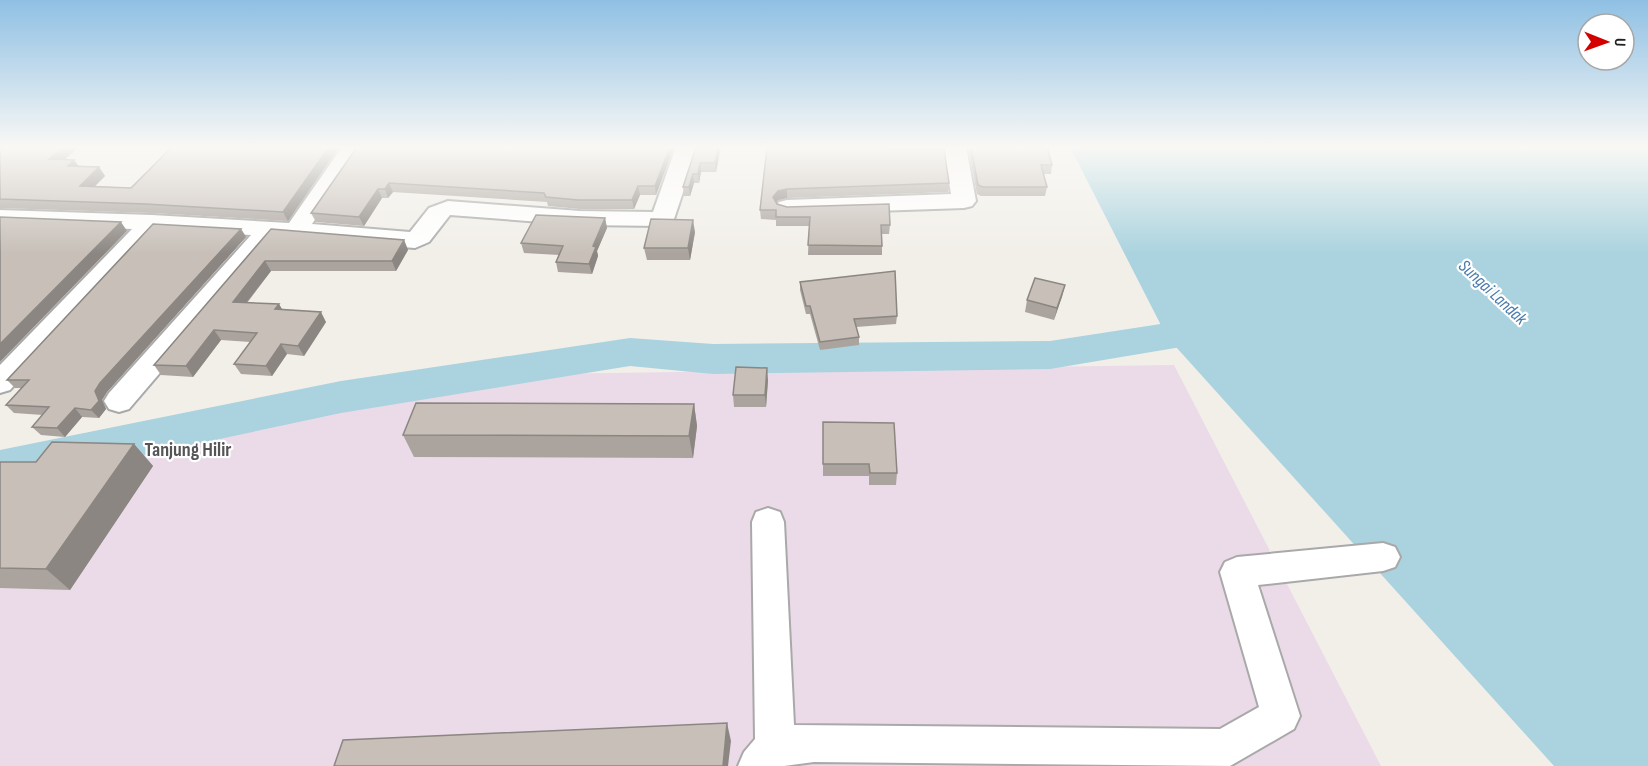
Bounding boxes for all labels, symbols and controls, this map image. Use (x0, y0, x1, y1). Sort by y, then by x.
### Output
north arrow (1576, 12, 1636, 72)
text: U (1610, 38, 1629, 47)
water label: Sungai Landak (1454, 255, 1532, 330)
district label: Tanjung Hilir (144, 438, 232, 462)

